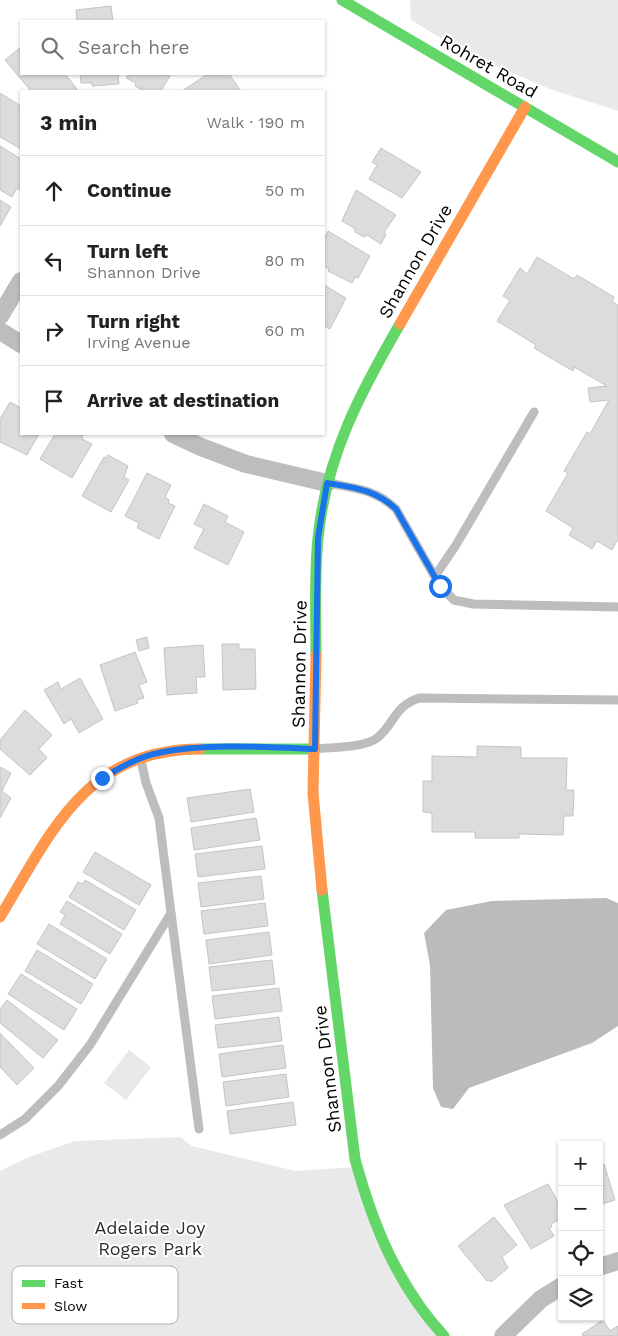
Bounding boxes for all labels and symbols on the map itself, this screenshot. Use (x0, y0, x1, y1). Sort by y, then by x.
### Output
street label: Rohret Road (437, 30, 541, 102)
street label: Shannon Drive (374, 200, 456, 322)
route start (429, 575, 452, 598)
street label: Shannon Drive (287, 600, 311, 728)
route end (91, 767, 114, 790)
street label: Shannon Drive (309, 1004, 345, 1134)
park label: Adelaide Joy Rogers Park (94, 1217, 206, 1259)
legend (12, 1266, 178, 1324)
text: Fast (54, 1275, 83, 1291)
text: Slow (54, 1298, 87, 1314)

